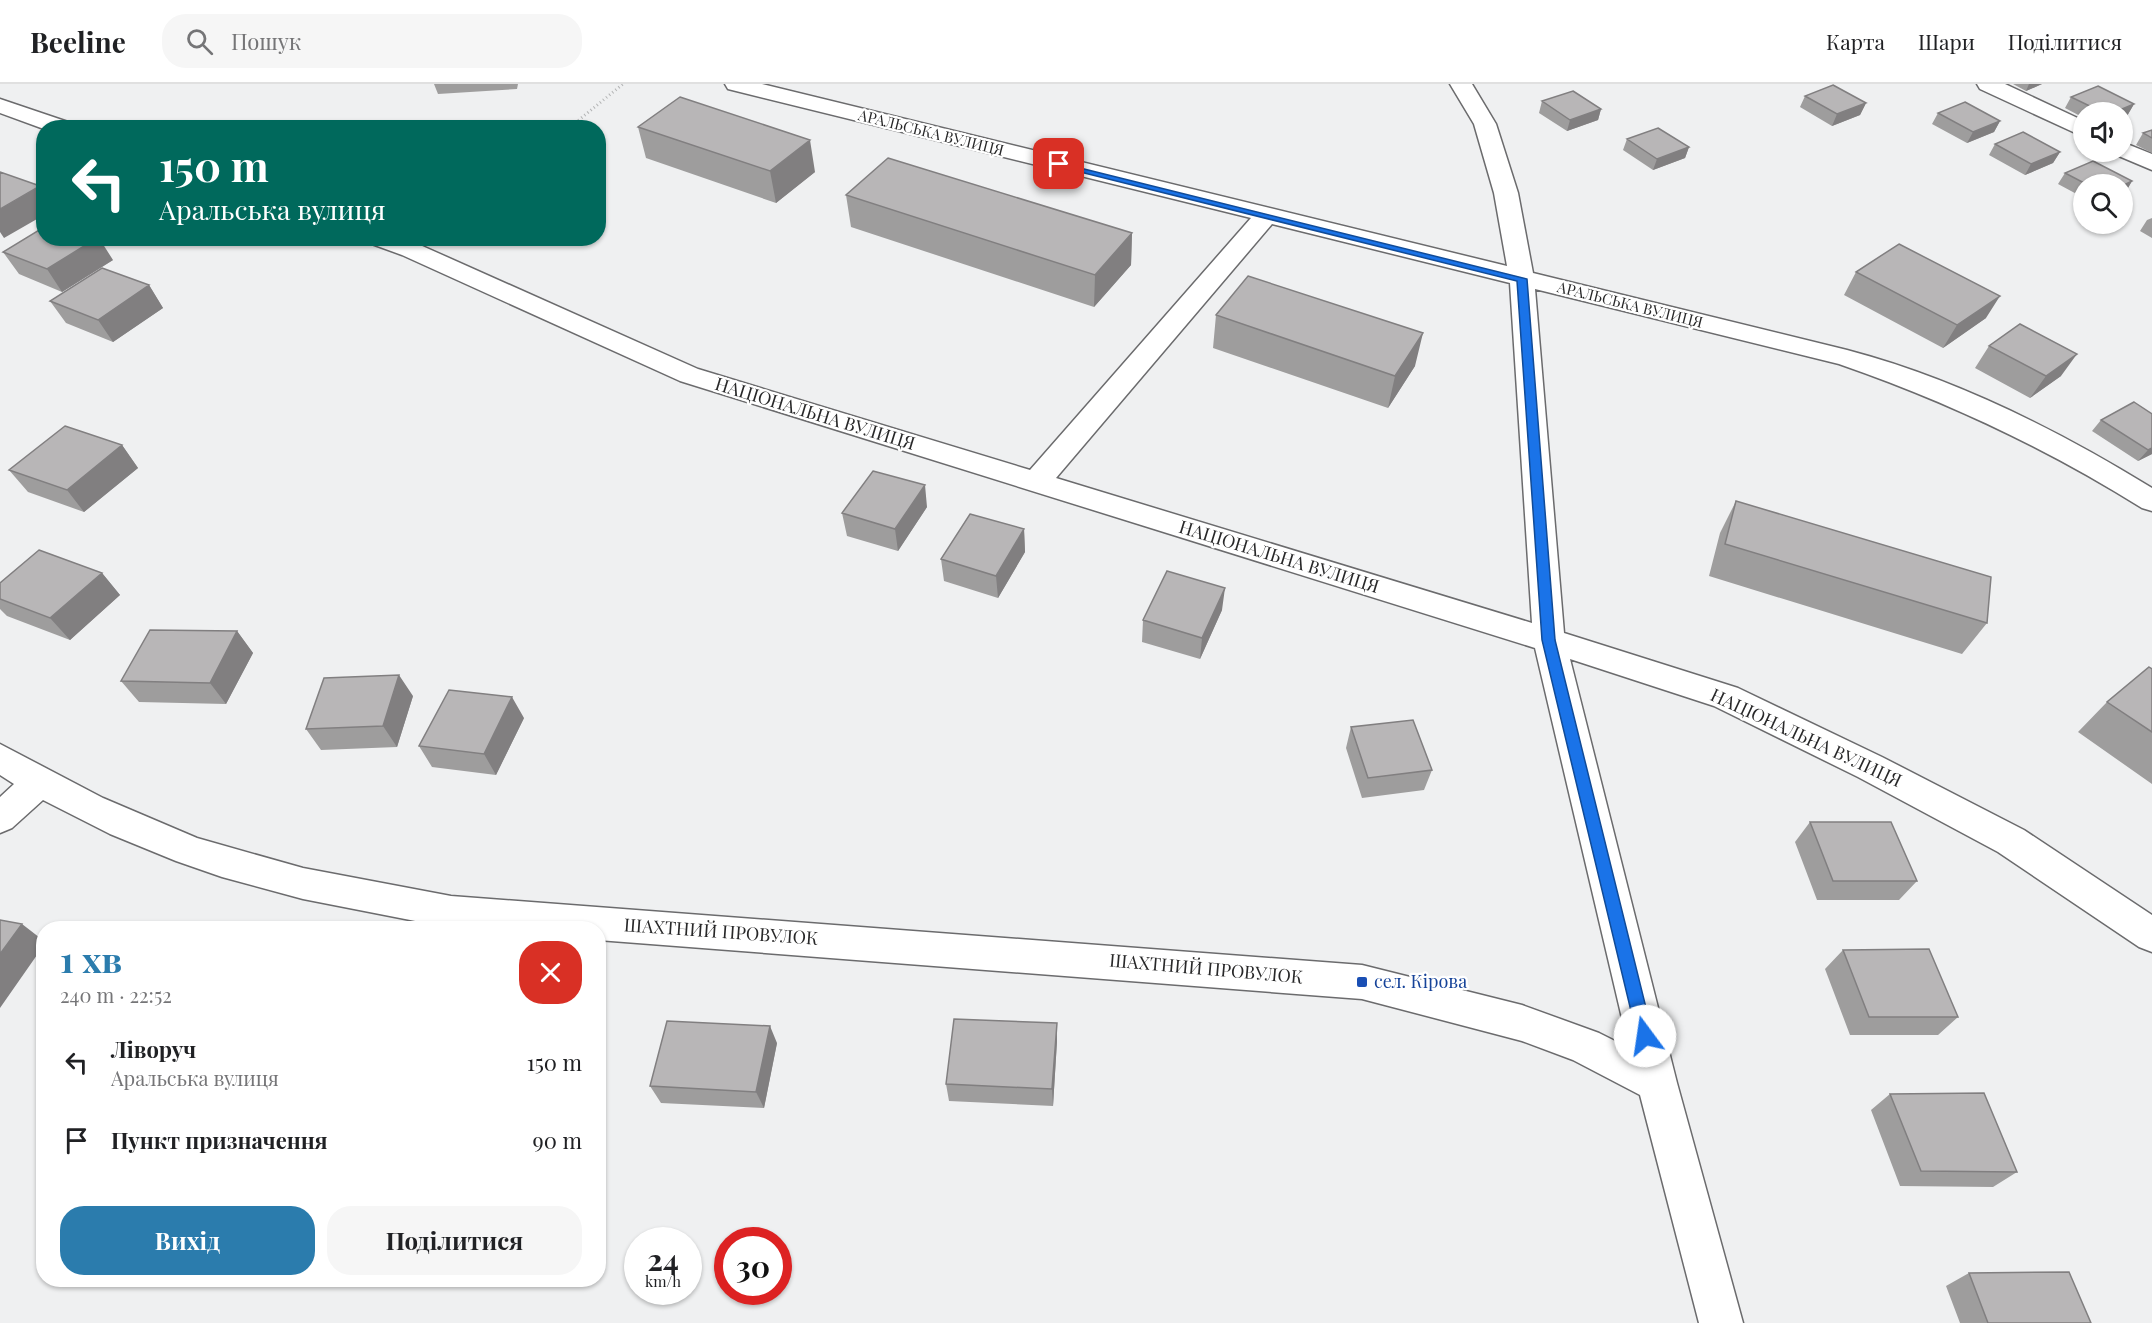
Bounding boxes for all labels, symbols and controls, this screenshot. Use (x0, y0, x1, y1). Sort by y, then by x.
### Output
search box (162, 14, 582, 68)
text: Beeline (30, 23, 126, 60)
icon: search (183, 25, 216, 58)
text: Пошук (231, 26, 301, 56)
text: Карта (1826, 27, 1885, 55)
text: Шари (1918, 27, 1975, 55)
text: Поділитися (2008, 27, 2122, 55)
map controls (2073, 102, 2133, 234)
button: sound (2073, 102, 2133, 162)
street label: АРАЛЬСЬКА ВУЛИЦЯ (855, 104, 1006, 160)
text: 150 m (159, 137, 269, 193)
pin (1033, 138, 1084, 189)
icon: left (60, 144, 138, 222)
icon: arrive (1042, 147, 1075, 180)
button: search (2073, 174, 2133, 234)
text: Аральська вулиця (159, 191, 386, 227)
street label: АРАЛЬСЬКА ВУЛИЦЯ (1554, 276, 1705, 332)
street label: НАЦІОНАЛЬНА ВУЛИЦЯ (712, 371, 918, 455)
street label: НАЦІОНАЛЬНА ВУЛИЦЯ (1176, 514, 1382, 598)
street label: НАЦІОНАЛЬНА ВУЛИЦЯ (1707, 682, 1906, 792)
street label: ШАХТНИЙ ПРОВУЛОК (623, 912, 819, 950)
text: 1 хв (60, 934, 122, 982)
button: close (519, 941, 582, 1004)
street label: ШАХТНИЙ ПРОВУЛОК (1108, 948, 1304, 988)
place label: сел. Кірова (1374, 969, 1467, 993)
marker: сел. Кірова (1355, 975, 1369, 989)
text: 240 m · 22:52 (60, 981, 172, 1008)
position arrow (1613, 1004, 1677, 1068)
text: Ліворуч (111, 1034, 196, 1064)
icon: left (60, 1046, 93, 1079)
text: 150 m (527, 1047, 582, 1077)
text: Аральська вулиця (111, 1064, 279, 1091)
icon: arrive (60, 1124, 93, 1157)
text: Пункт призначення (111, 1125, 328, 1155)
text: 90 m (533, 1125, 582, 1155)
button: Вихід (60, 1206, 315, 1275)
button: Поділитися (327, 1206, 582, 1275)
speed limit sign: 30 (714, 1227, 792, 1305)
text: 24 (647, 1239, 679, 1279)
text: km/h (645, 1271, 681, 1291)

